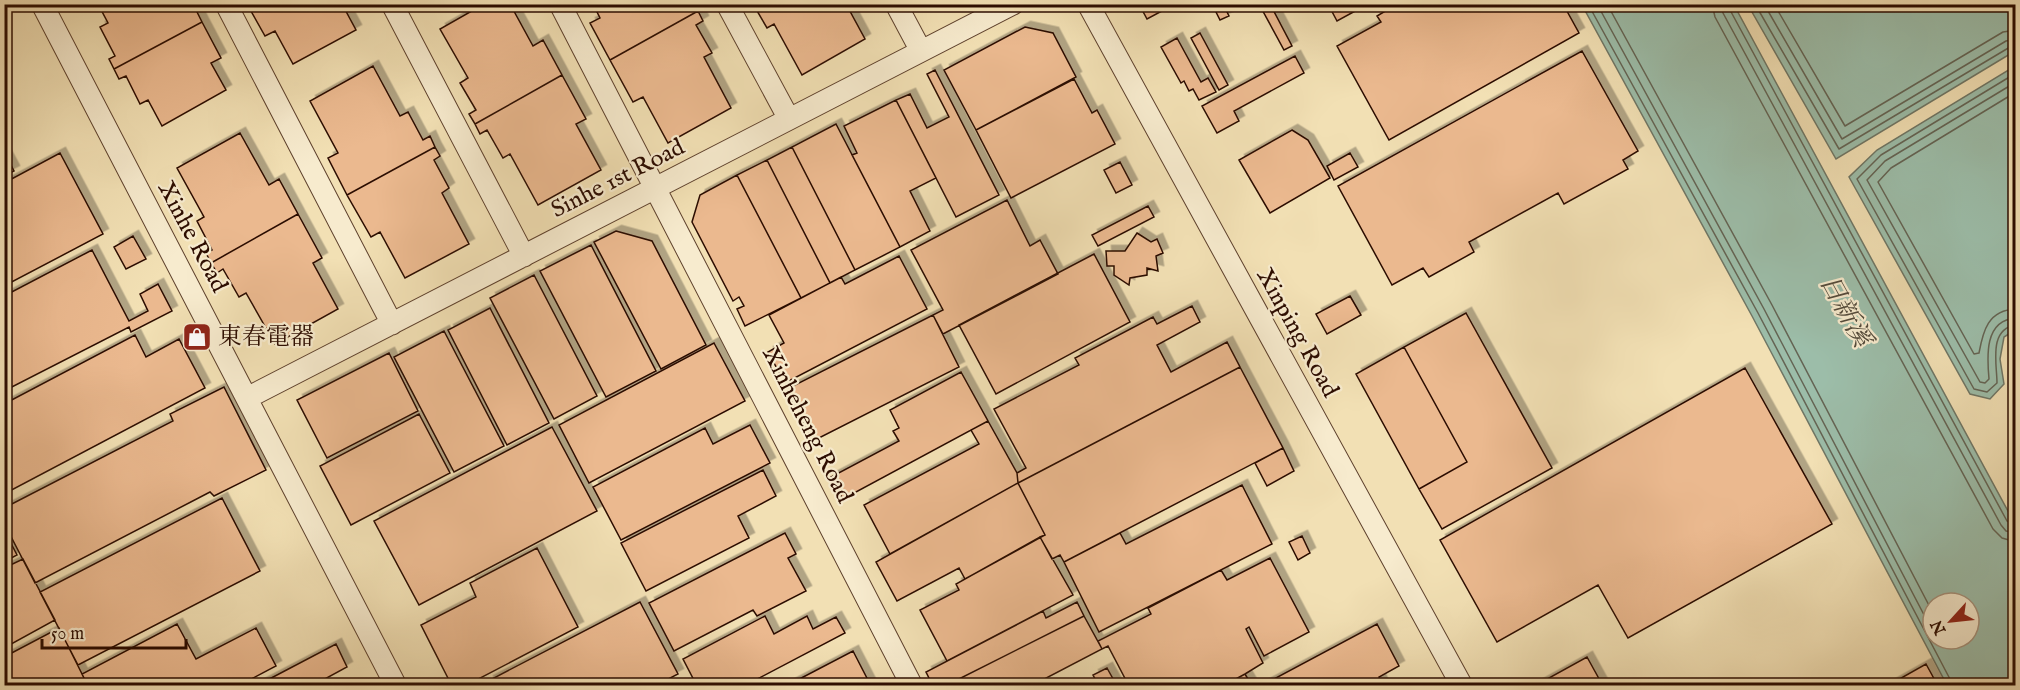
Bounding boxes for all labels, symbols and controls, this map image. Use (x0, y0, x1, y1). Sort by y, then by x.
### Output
street label: Sinhe 1st Road (546, 132, 690, 226)
street label: Xinhe Road (150, 176, 234, 298)
street label: Xinping Road (1249, 263, 1345, 403)
water label: 日新溪 (1812, 269, 1880, 356)
shop icon: 東春電器 (181, 321, 213, 353)
place label: 東春電器 (218, 322, 314, 353)
street label: Xinheheng Road (754, 342, 860, 509)
north arrow (1921, 591, 1981, 651)
scale bar (42, 612, 186, 650)
text: N (1927, 616, 1952, 639)
text: 50 m (51, 623, 84, 646)

